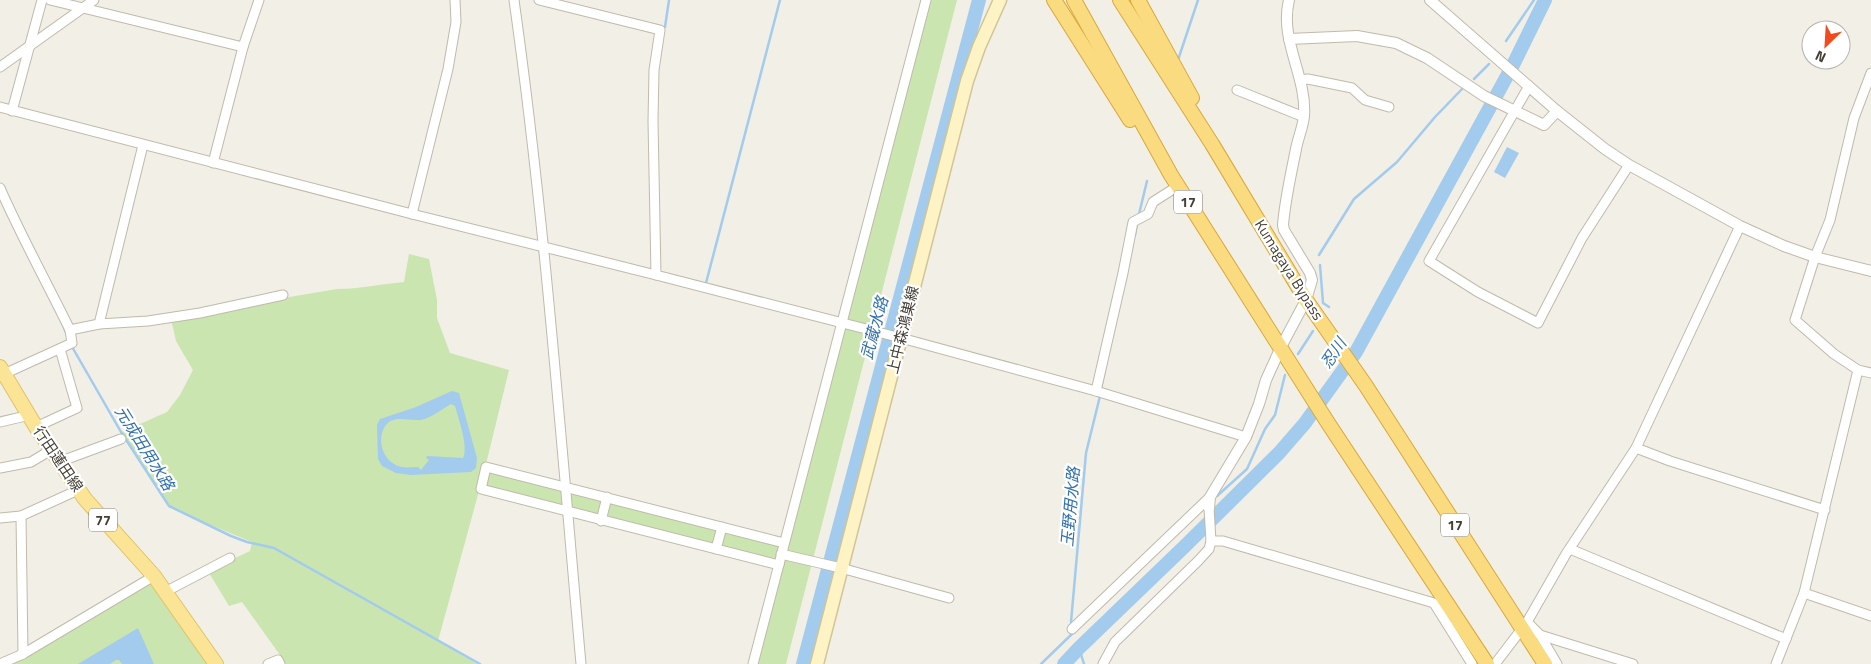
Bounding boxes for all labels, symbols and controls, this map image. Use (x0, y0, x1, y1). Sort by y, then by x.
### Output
north arrow (1801, 20, 1851, 70)
text: N (1811, 46, 1829, 69)
road number: 17 (1174, 190, 1202, 213)
street label: Kumagaya Bypass (1249, 215, 1330, 325)
street label: 上中森鴻巣線 (880, 283, 925, 376)
water label: 武蔵水路 (854, 292, 894, 362)
water label: 忍川 (1314, 331, 1353, 373)
water label: 元成田用水路 (109, 401, 182, 497)
street label: 行田蓮田線 (28, 421, 89, 496)
water label: 玉野用水路 (1055, 464, 1086, 548)
road number: 77 (89, 508, 117, 532)
road number: 17 (1441, 514, 1469, 536)

